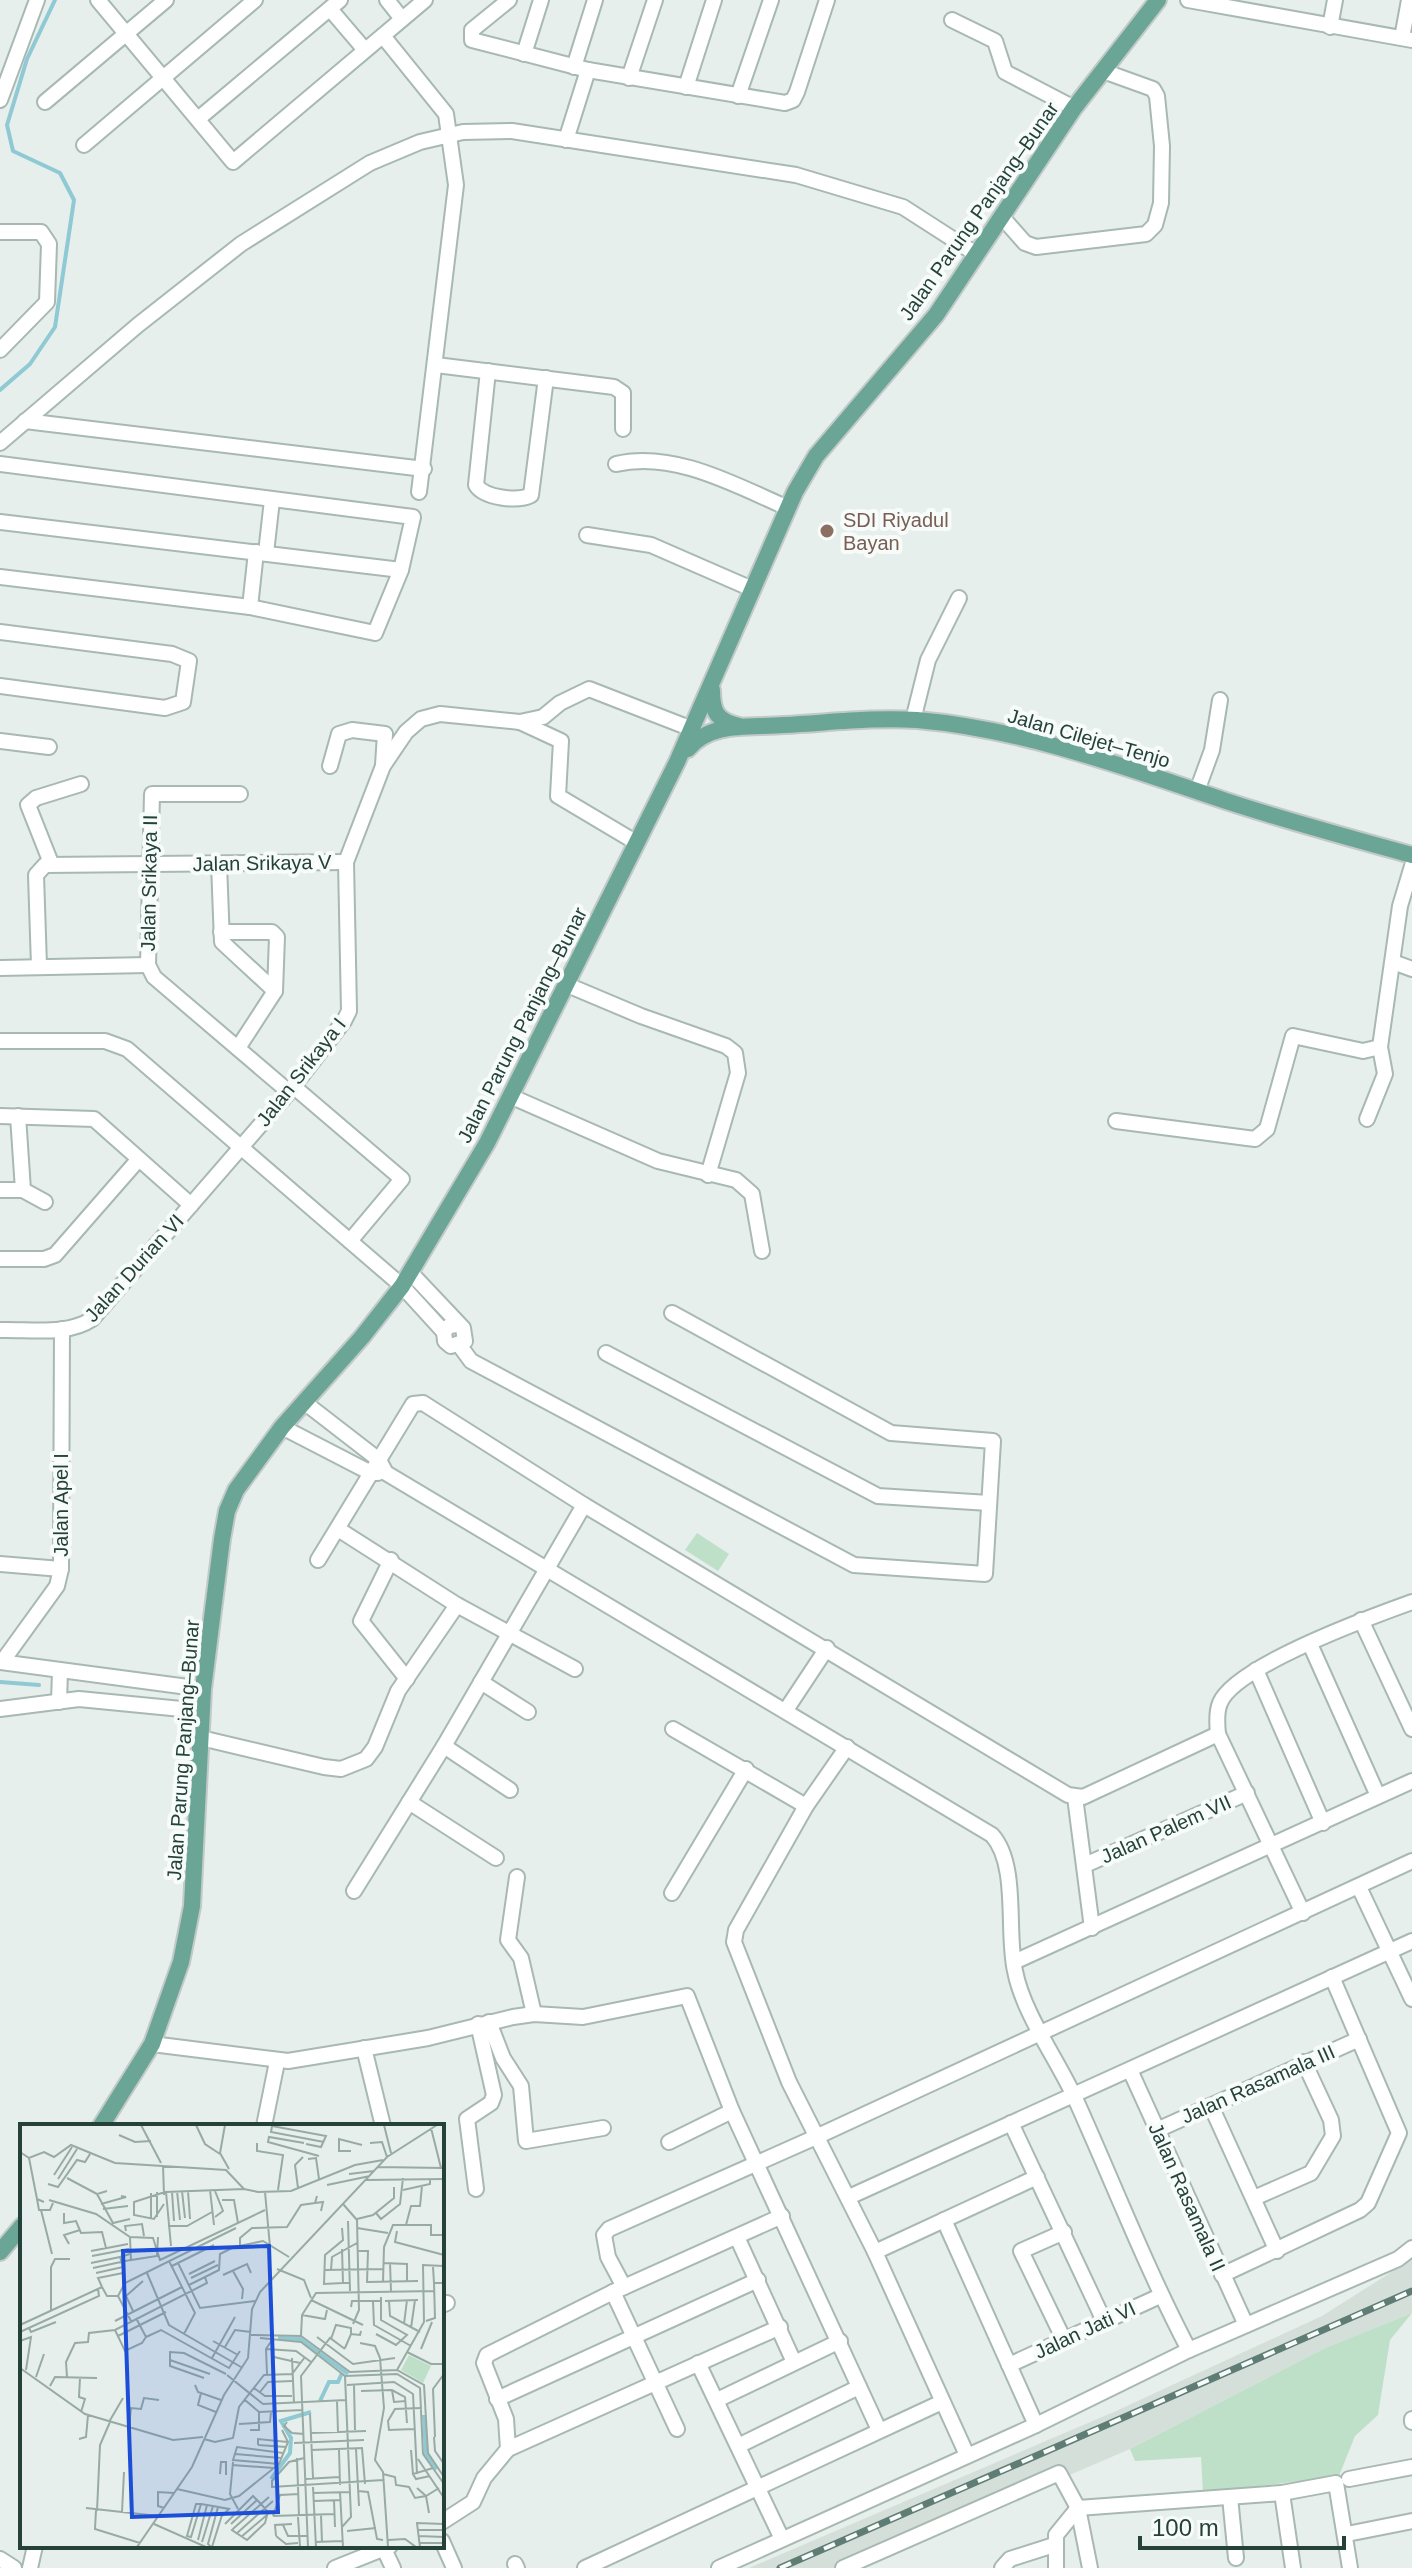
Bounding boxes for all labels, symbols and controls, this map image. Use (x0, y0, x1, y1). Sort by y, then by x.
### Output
street label: Jalan Parung Panjang–Bunar (895, 97, 1063, 324)
place label: SDI Riyadul Bayan (843, 509, 949, 554)
marker: SDI Riyadul Bayan (818, 522, 836, 540)
street label: Jalan Cilejet–Tenjo (1005, 704, 1173, 772)
street label: Jalan Srikaya II (137, 814, 161, 952)
street label: Jalan Srikaya V (192, 851, 332, 875)
street label: Jalan Parung Panjang–Bunar (453, 903, 591, 1146)
street label: Jalan Srikaya I (252, 1014, 350, 1130)
street label: Jalan Durian VI (80, 1210, 188, 1326)
street label: Jalan Apel I (50, 1453, 72, 1557)
street label: Jalan Parung Panjang–Bunar (163, 1619, 203, 1881)
street label: Jalan Palem VII (1098, 1790, 1234, 1868)
street label: Jalan Rasamala III (1178, 2040, 1338, 2128)
street label: Jalan Rasamala II (1144, 2119, 1230, 2275)
inset map (20, 2124, 444, 2548)
street label: Jalan Jati VI (1031, 2297, 1139, 2363)
scale bar (1140, 2500, 1344, 2550)
text: 100 m (1152, 2514, 1219, 2541)

